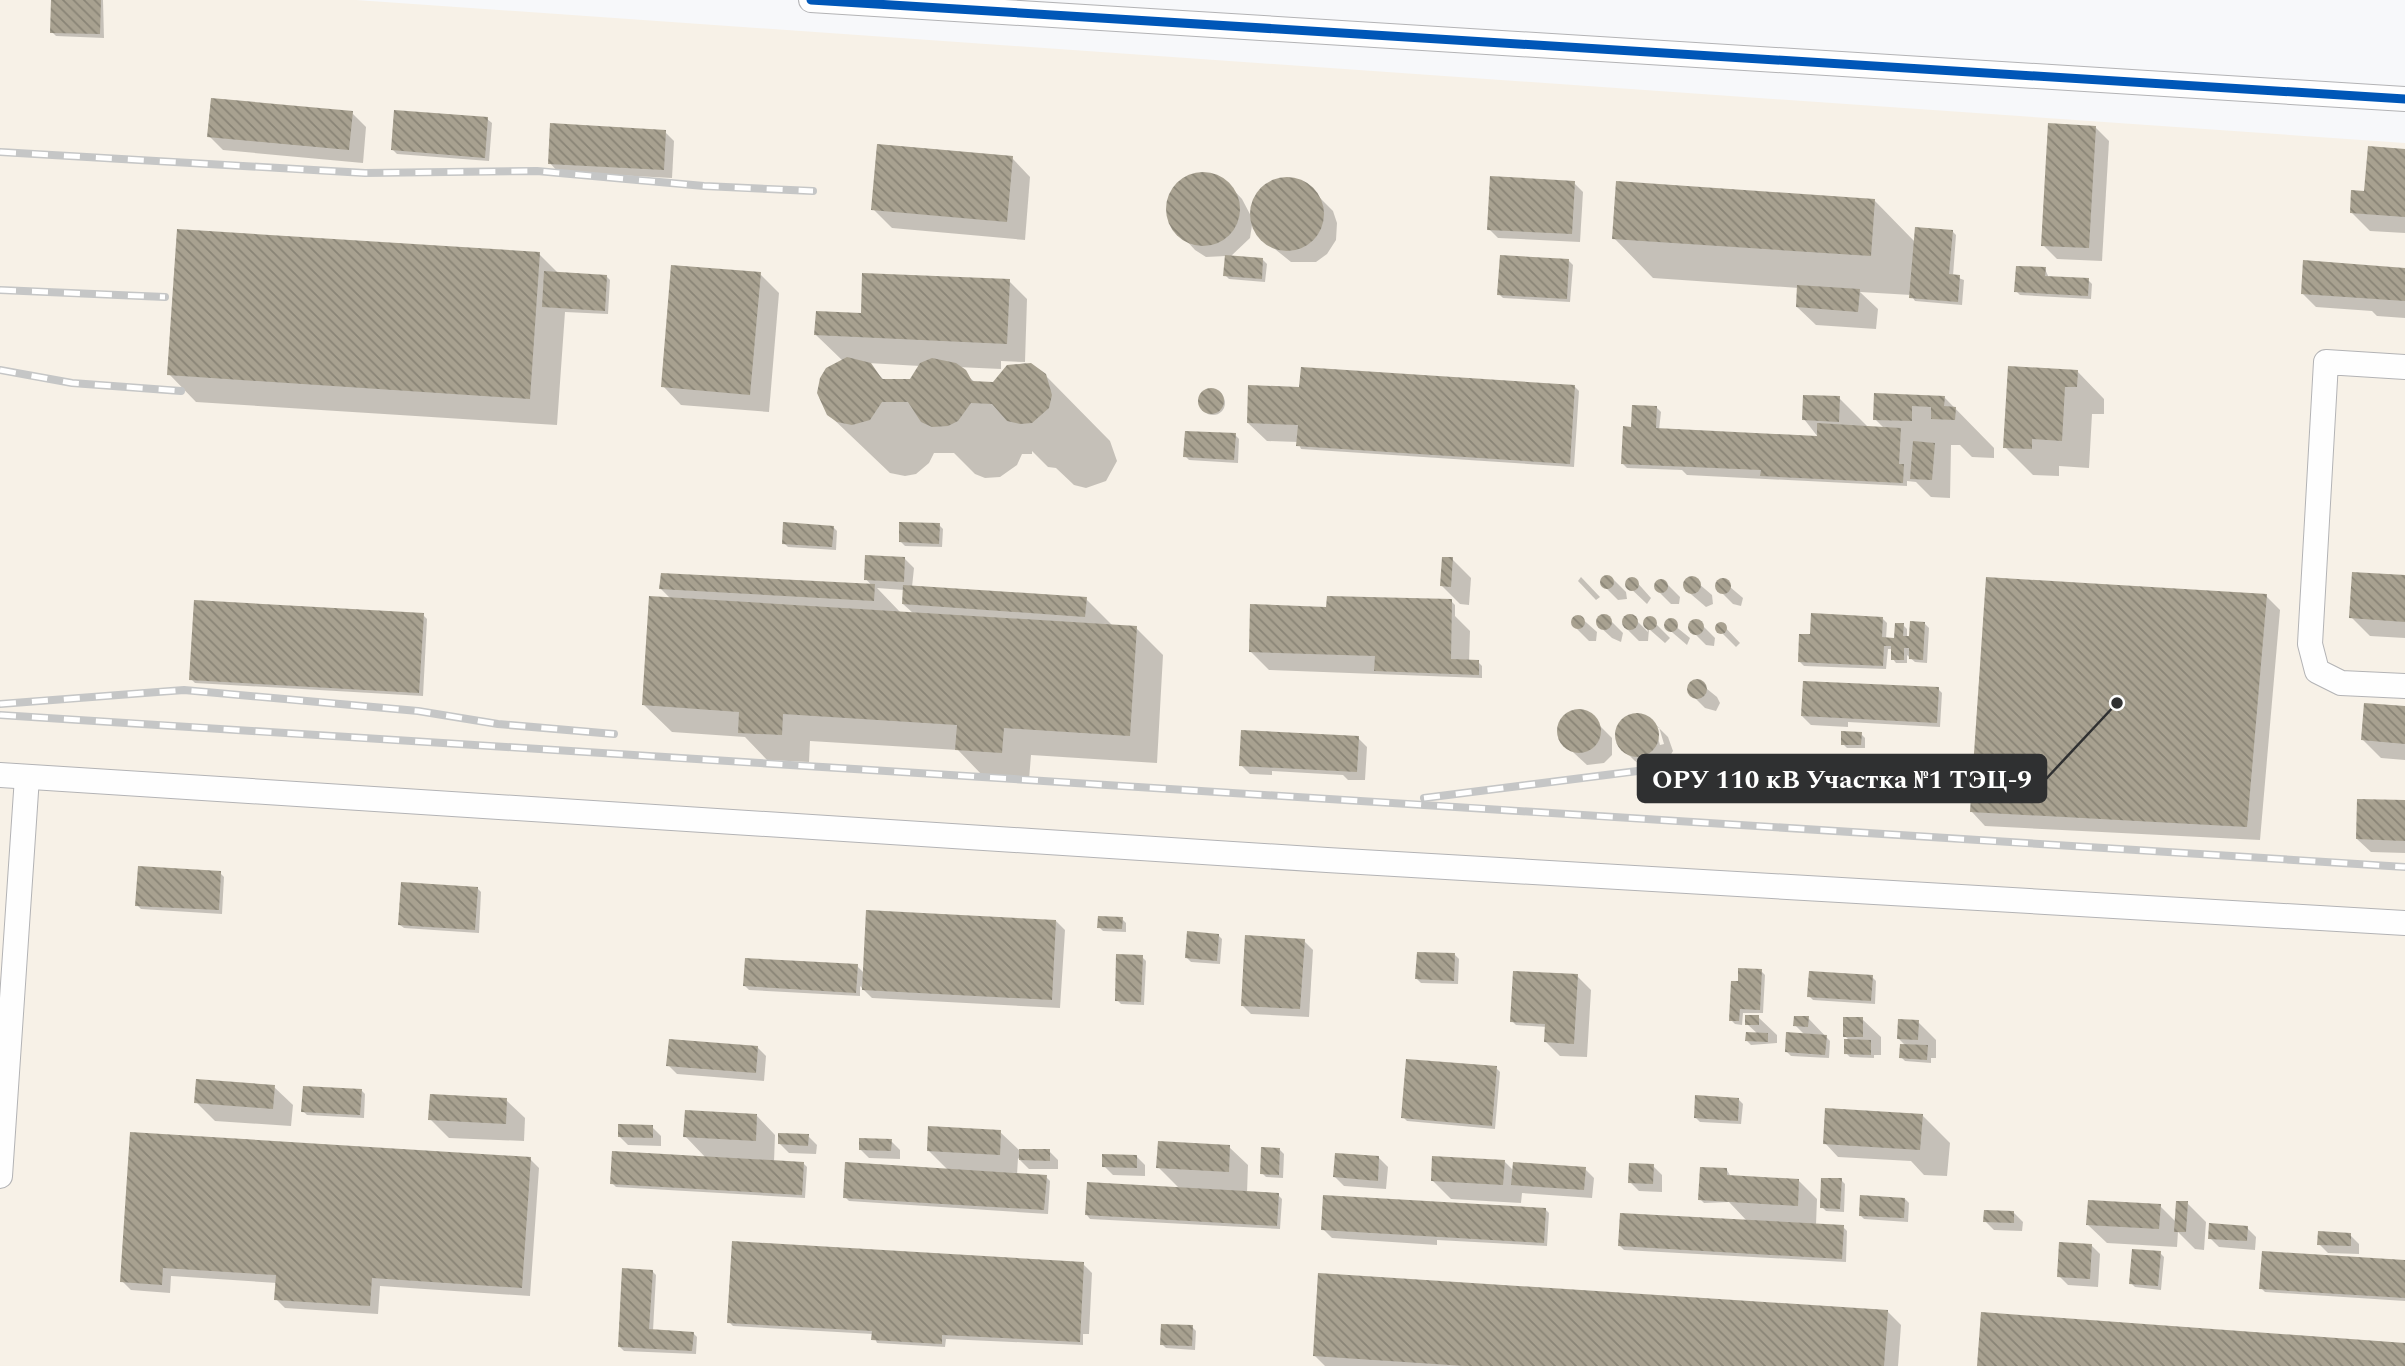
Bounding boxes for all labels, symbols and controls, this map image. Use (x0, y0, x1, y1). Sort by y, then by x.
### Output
callout: ОРУ 110 кВ Участка №1 ТЭЦ-9 (1638, 755, 2046, 802)
text: ОРУ 110 кВ Участка №1 ТЭЦ-9 (1652, 760, 2032, 800)

